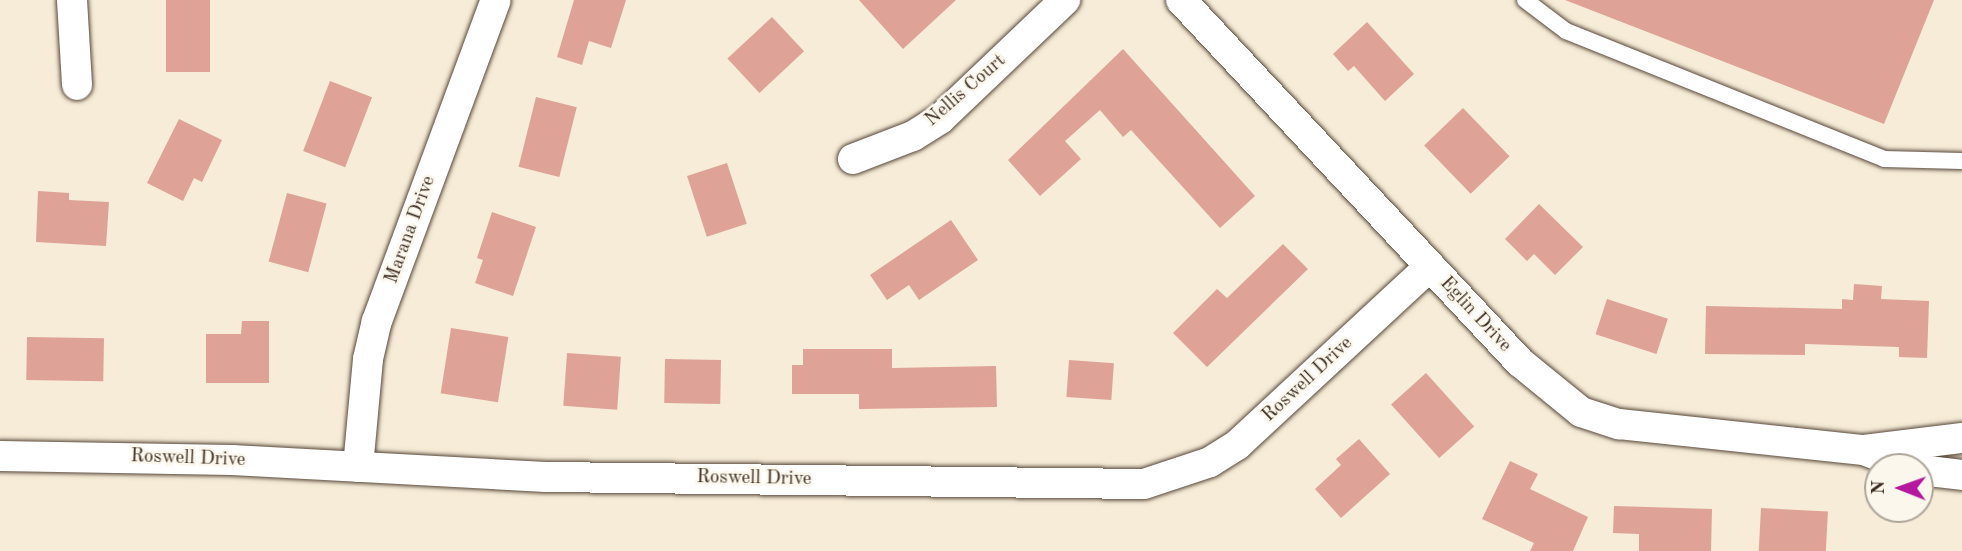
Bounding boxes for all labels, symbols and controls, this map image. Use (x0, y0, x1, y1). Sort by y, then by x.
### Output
street label: Nellis Court (921, 50, 1011, 132)
street label: Marana Drive (381, 173, 441, 287)
street label: Eglin Drive (1434, 273, 1516, 357)
street label: Roswell Drive (1258, 332, 1358, 428)
street label: Roswell Drive (130, 446, 246, 472)
north arrow (1864, 453, 1934, 523)
street label: Roswell Drive (696, 467, 812, 491)
text: N (1870, 480, 1889, 495)

